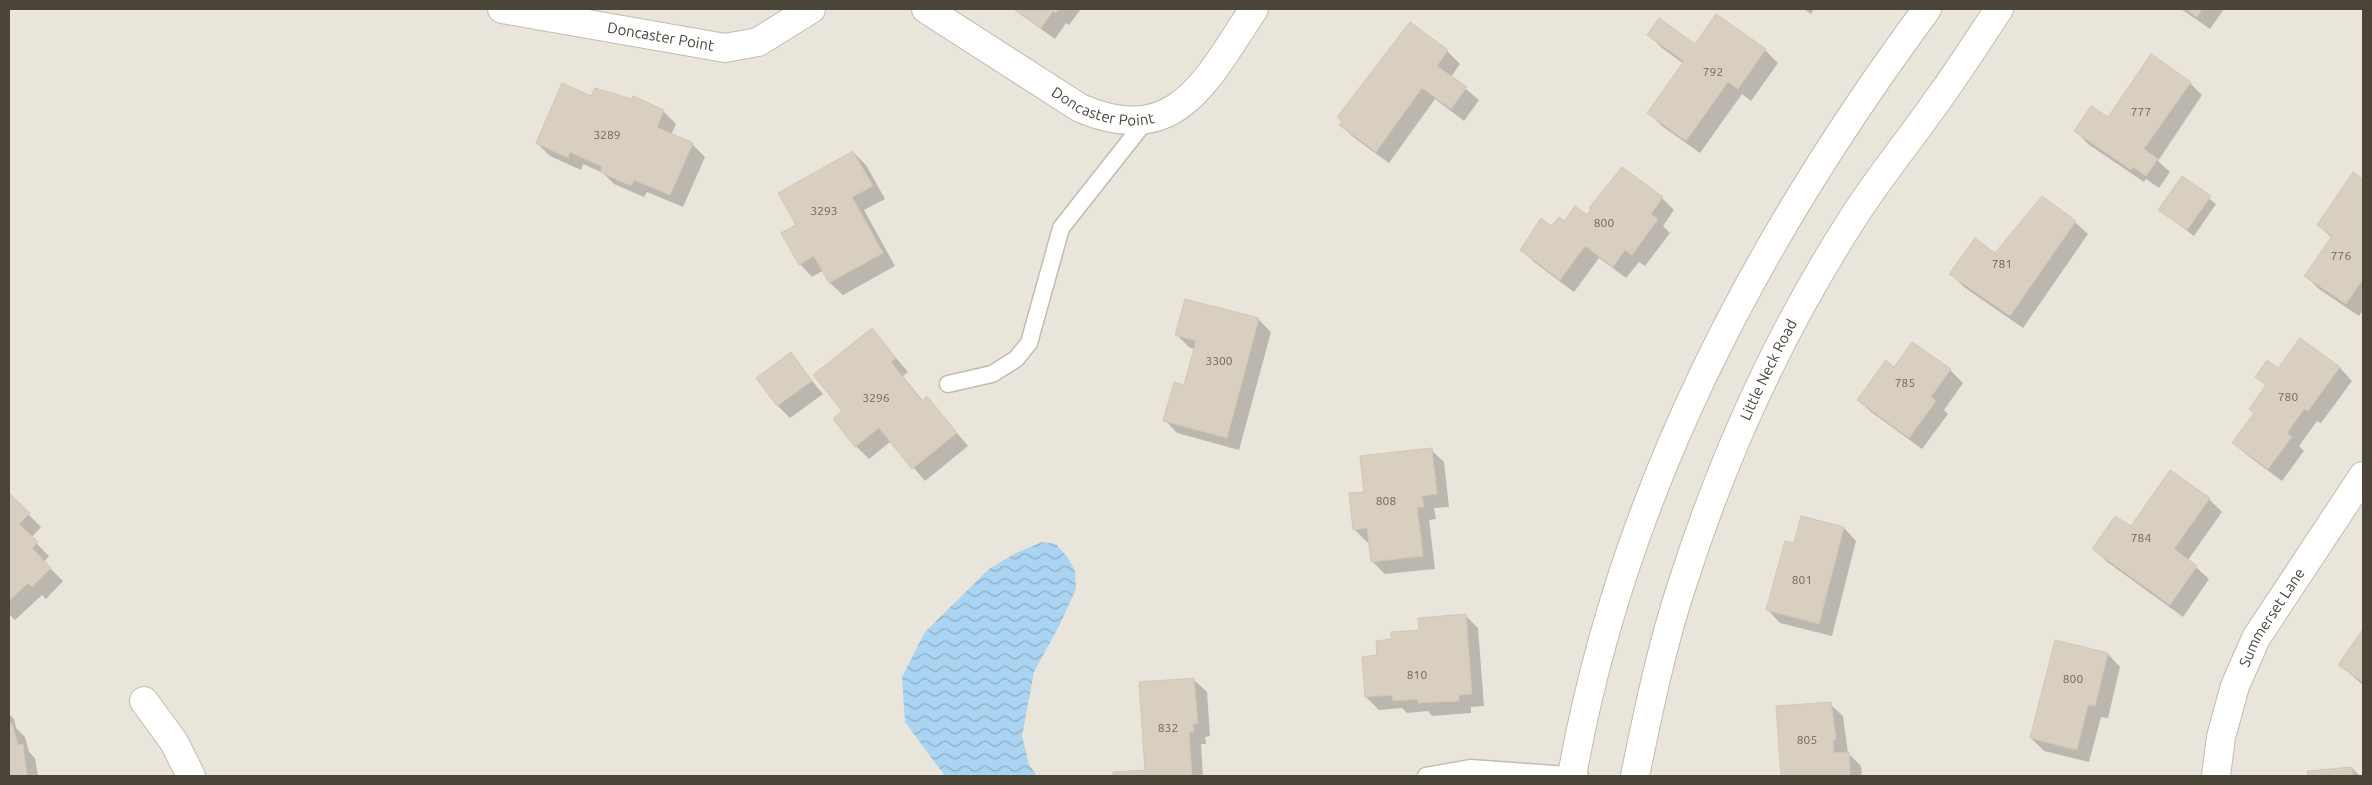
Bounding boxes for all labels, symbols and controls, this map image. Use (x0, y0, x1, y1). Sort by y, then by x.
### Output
street label: Doncaster Point (606, 19, 715, 54)
house number: 792 (1703, 65, 1723, 78)
street label: Doncaster Point (1049, 83, 1156, 128)
house number: 777 (2131, 105, 2151, 118)
house number: 3289 (593, 128, 621, 141)
house number: 3293 (810, 204, 838, 217)
house number: 800 (1594, 216, 1614, 229)
house number: 776 (2331, 249, 2351, 262)
house number: 781 (1992, 257, 2012, 270)
street label: Little Neck Road (1736, 316, 1800, 423)
house number: 3300 (1205, 354, 1233, 367)
house number: 785 (1895, 376, 1915, 389)
house number: 780 (2278, 390, 2298, 403)
house number: 3296 (862, 391, 890, 404)
house number: 808 (1376, 494, 1396, 507)
house number: 784 (2131, 531, 2151, 544)
street label: Summerset Lane (2235, 565, 2308, 670)
house number: 801 (1792, 573, 1812, 586)
house number: 810 (1407, 668, 1427, 681)
house number: 800 (2063, 672, 2083, 685)
house number: 832 (1158, 721, 1178, 734)
house number: 805 (1797, 733, 1817, 746)

